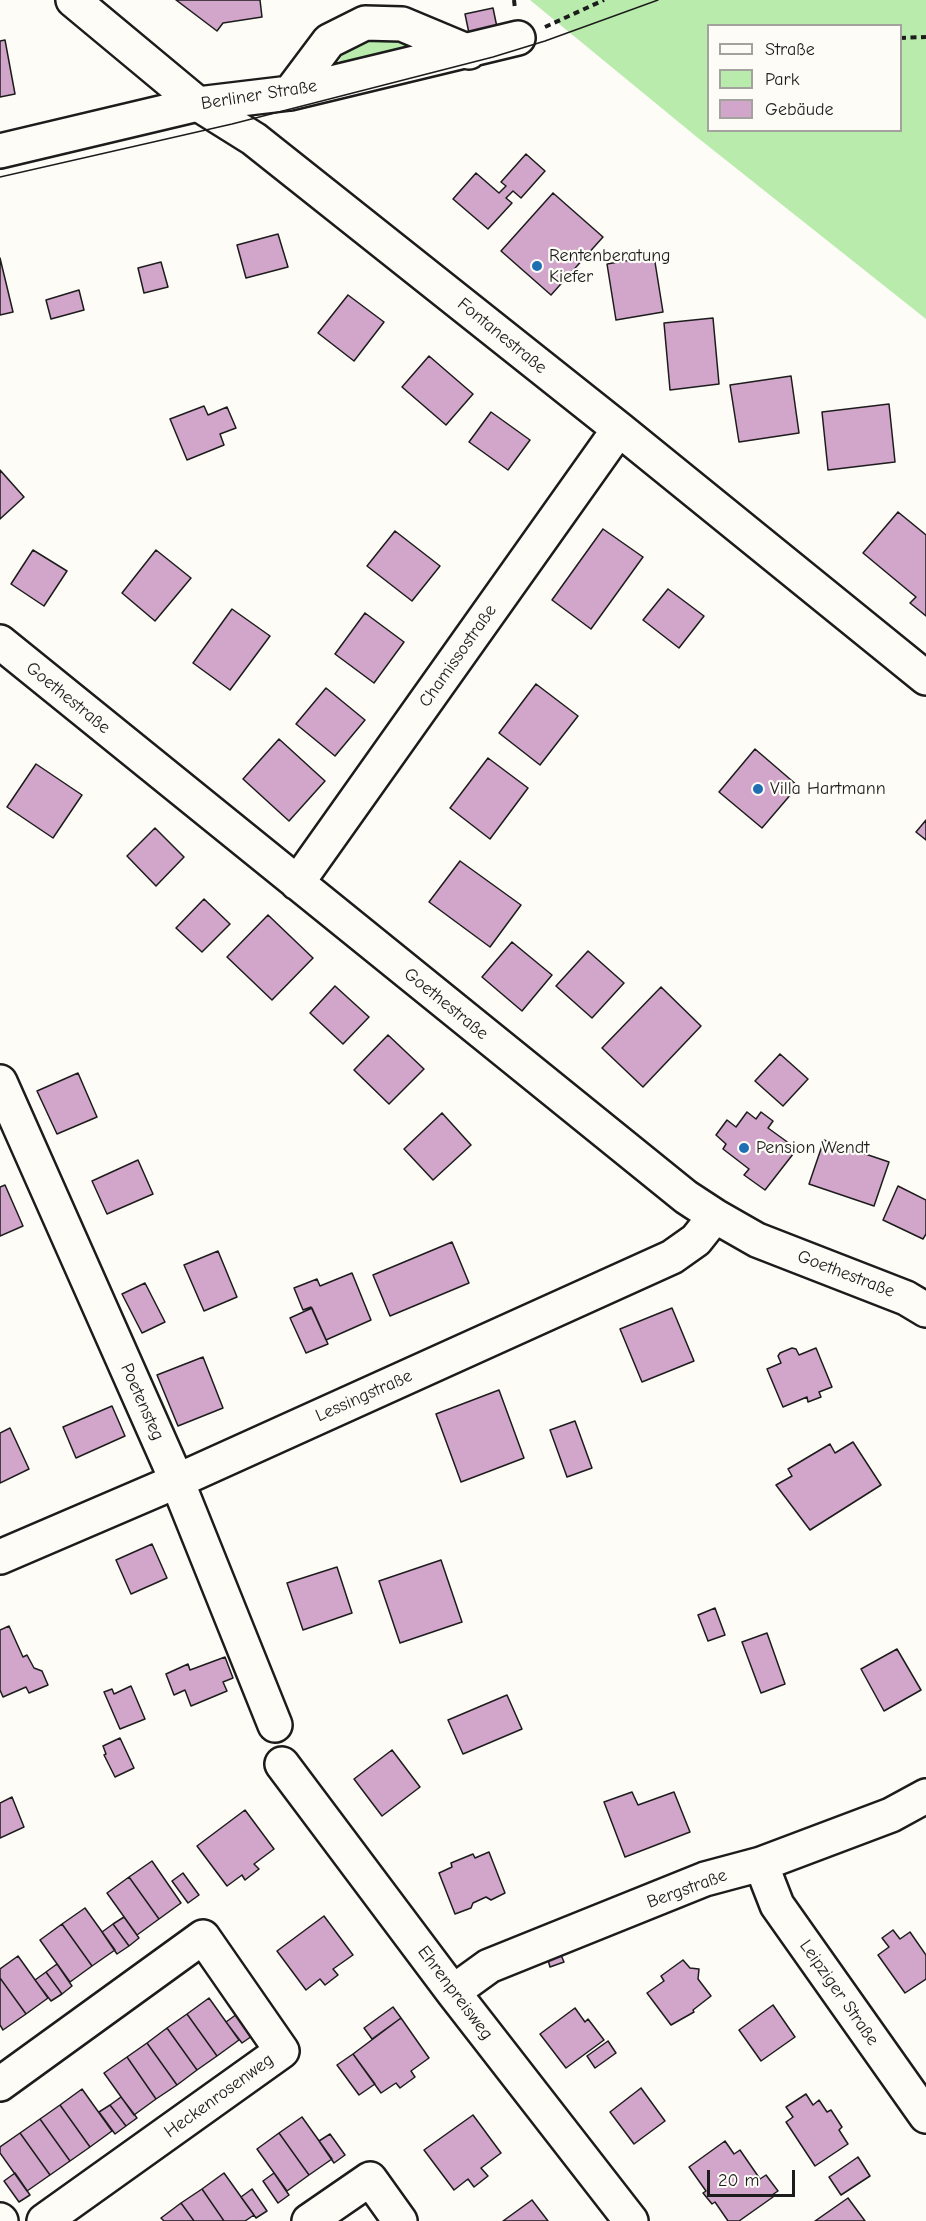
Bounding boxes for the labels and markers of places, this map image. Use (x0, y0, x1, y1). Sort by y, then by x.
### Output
place label: Rentenberatung Kiefer (549, 245, 671, 288)
marker: Rentenberatung Kiefer (530, 259, 544, 273)
place label: Villa Hartmann (770, 778, 886, 800)
marker: Villa Hartmann (751, 782, 765, 796)
place label: Pension Wendt (756, 1137, 869, 1159)
marker: Pension Wendt (737, 1141, 751, 1155)

